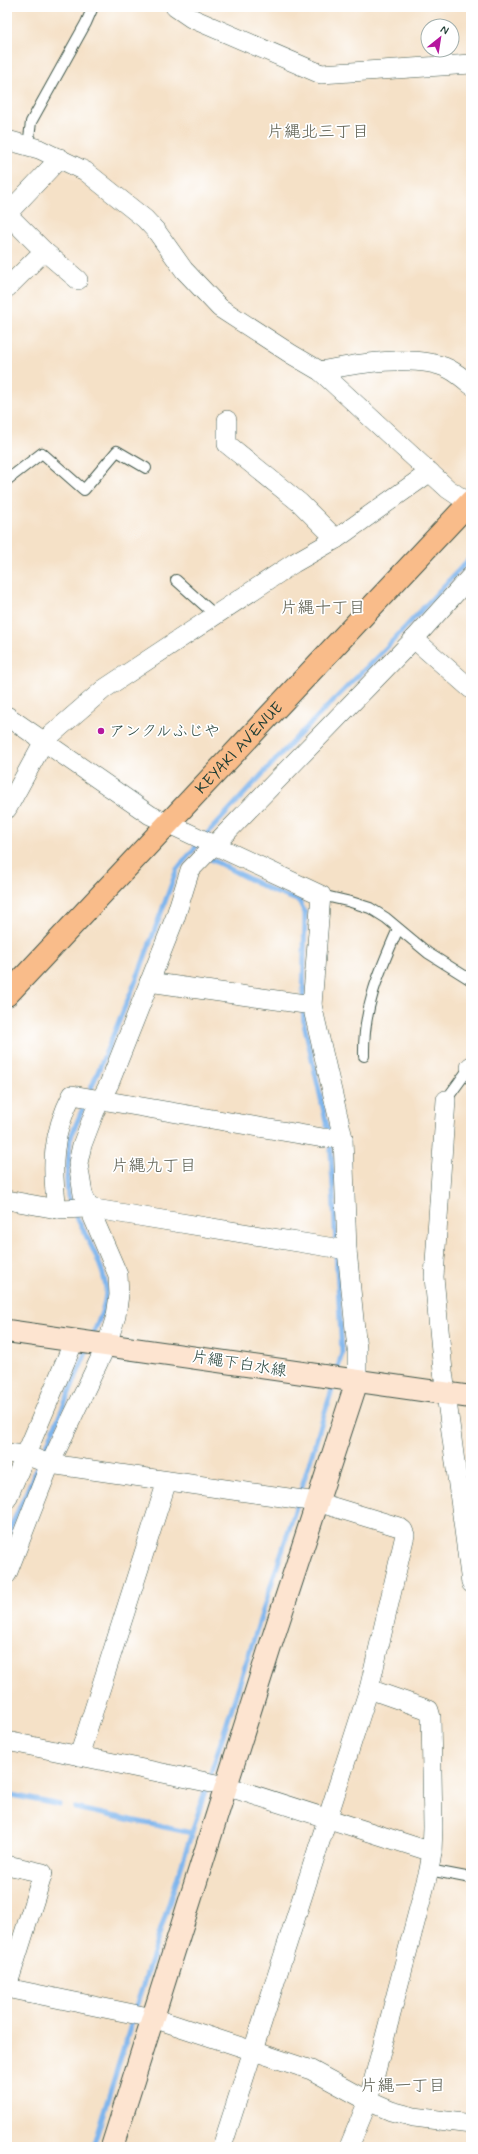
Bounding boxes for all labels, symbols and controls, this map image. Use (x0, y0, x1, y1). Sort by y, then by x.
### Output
north arrow (420, 18, 460, 58)
text: N (438, 22, 451, 38)
district label: 片縄北三丁目 (267, 121, 369, 143)
district label: 片縄十丁目 (281, 597, 366, 619)
street label: KEYAKI AVENUE (191, 697, 288, 799)
place label: アンクルふじや (109, 721, 220, 742)
marker: アンクルふじや (96, 726, 106, 736)
district label: 片縄九丁目 (112, 1155, 197, 1177)
street label: 片繩下白水線 (190, 1346, 288, 1382)
district label: 片縄一丁目 (361, 2075, 446, 2097)

